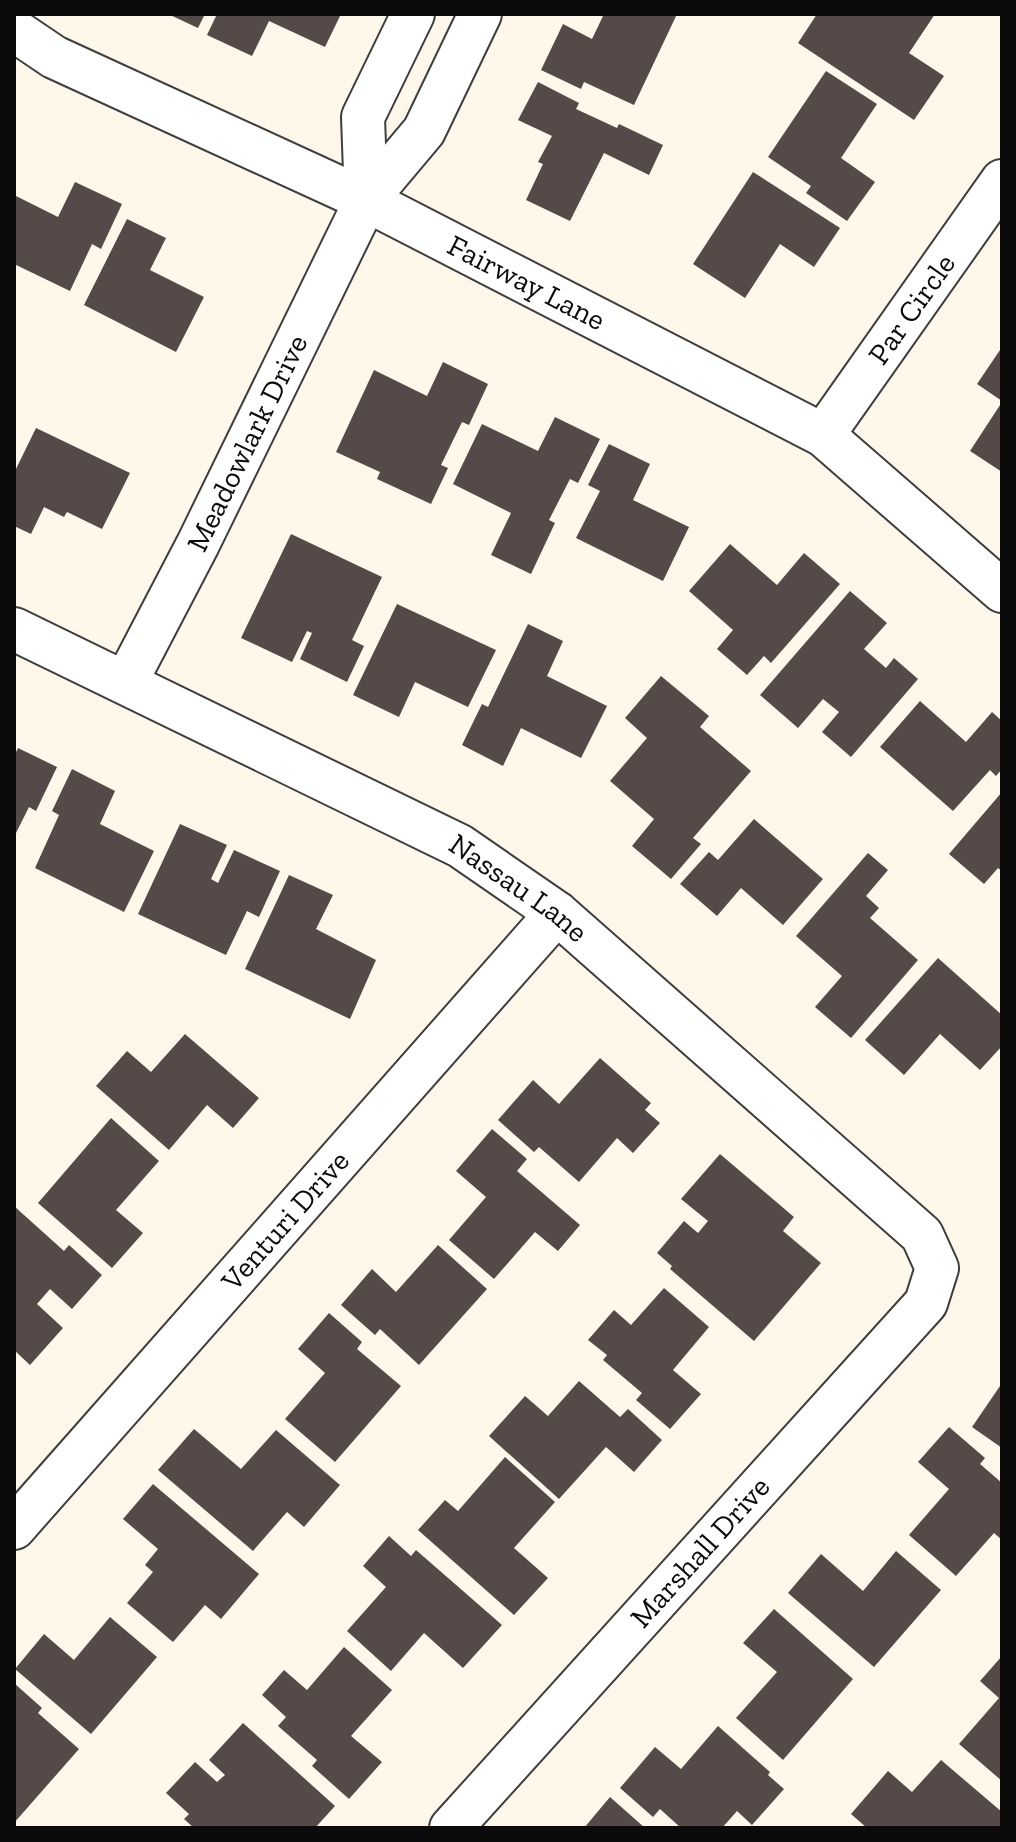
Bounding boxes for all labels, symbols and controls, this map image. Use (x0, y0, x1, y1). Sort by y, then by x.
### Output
street label: Fairway Lane (442, 227, 611, 338)
street label: Par Circle (860, 247, 963, 371)
street label: Meadowlark Drive (179, 329, 315, 557)
street label: Nassau Lane (442, 826, 595, 950)
street label: Venturi Drive (213, 1143, 357, 1299)
street label: Marshall Drive (623, 1469, 777, 1635)

